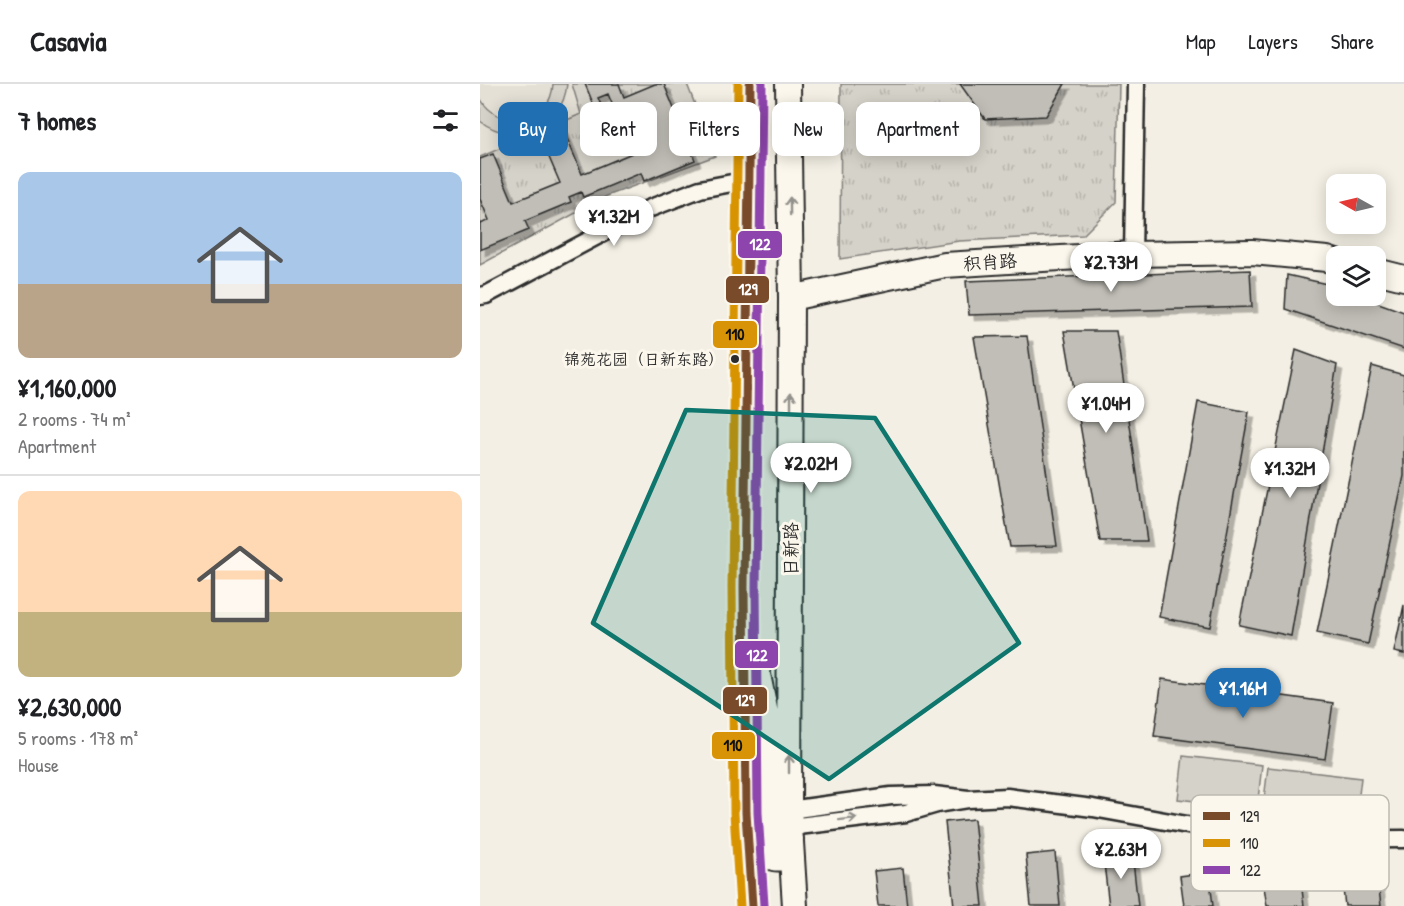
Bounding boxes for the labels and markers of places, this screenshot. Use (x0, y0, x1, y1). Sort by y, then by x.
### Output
pin: ¥1.32M (565, 196, 663, 247)
pin: ¥2.73M (1062, 242, 1160, 293)
place label: 锦苑花园（日新东路） (564, 348, 724, 370)
marker: 锦苑花园（日新东路） (729, 353, 741, 365)
pin: ¥1.04M (1057, 383, 1155, 434)
pin: ¥2.02M (762, 443, 860, 494)
pin: ¥1.32M (1241, 448, 1339, 499)
pin: ¥1.16M (1194, 668, 1292, 719)
pin: ¥2.63M (1072, 829, 1170, 880)

